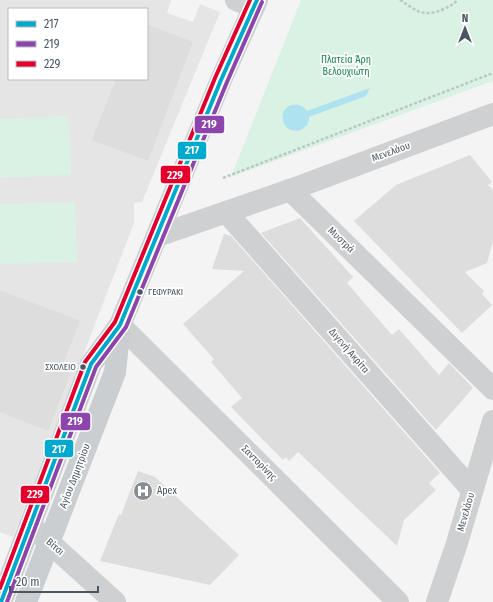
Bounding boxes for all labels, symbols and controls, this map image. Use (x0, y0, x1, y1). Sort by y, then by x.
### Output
legend (8, 8, 148, 80)
north arrow (445, 8, 485, 48)
text: N (462, 12, 468, 25)
text: 217 (44, 17, 59, 31)
text: 219 (44, 37, 60, 51)
park label: Πλατεία Άρη Βελουχιώτη (321, 53, 371, 78)
text: 229 (44, 57, 61, 71)
line badge: 219 (194, 115, 225, 134)
text: 219 (200, 118, 217, 131)
street label: Μενελάου (370, 139, 412, 164)
line badge: 217 (177, 141, 207, 160)
text: 217 (184, 144, 199, 157)
line badge: 229 (160, 165, 191, 184)
text: 229 (166, 169, 183, 182)
street label: Μυστρά (325, 224, 357, 255)
marker: ΓΕΦΥΡΑΚΙ (135, 287, 145, 297)
place label: ΓΕΦΥΡΑΚΙ (148, 287, 183, 297)
street label: Διγενή Ακρίτα (326, 326, 372, 376)
place label: ΣΧΟΛΕΙΟ (45, 362, 76, 372)
marker: ΣΧΟΛΕΙΟ (78, 362, 88, 372)
line badge: 219 (60, 412, 91, 431)
text: 219 (66, 415, 83, 428)
line badge: 217 (44, 439, 74, 458)
street label: Αγίου Δημητρίου (56, 442, 93, 510)
street label: Σαντορίνης (239, 442, 280, 484)
text: 217 (51, 443, 66, 456)
hospital icon: Apex (132, 480, 154, 502)
line badge: 229 (20, 485, 50, 504)
place label: Apex (157, 485, 177, 497)
text: 229 (26, 488, 43, 501)
street label: Μενελάου (454, 491, 477, 533)
street label: Βίτσι (44, 535, 67, 558)
scale bar (10, 568, 98, 594)
text: 20 m (16, 575, 40, 589)

